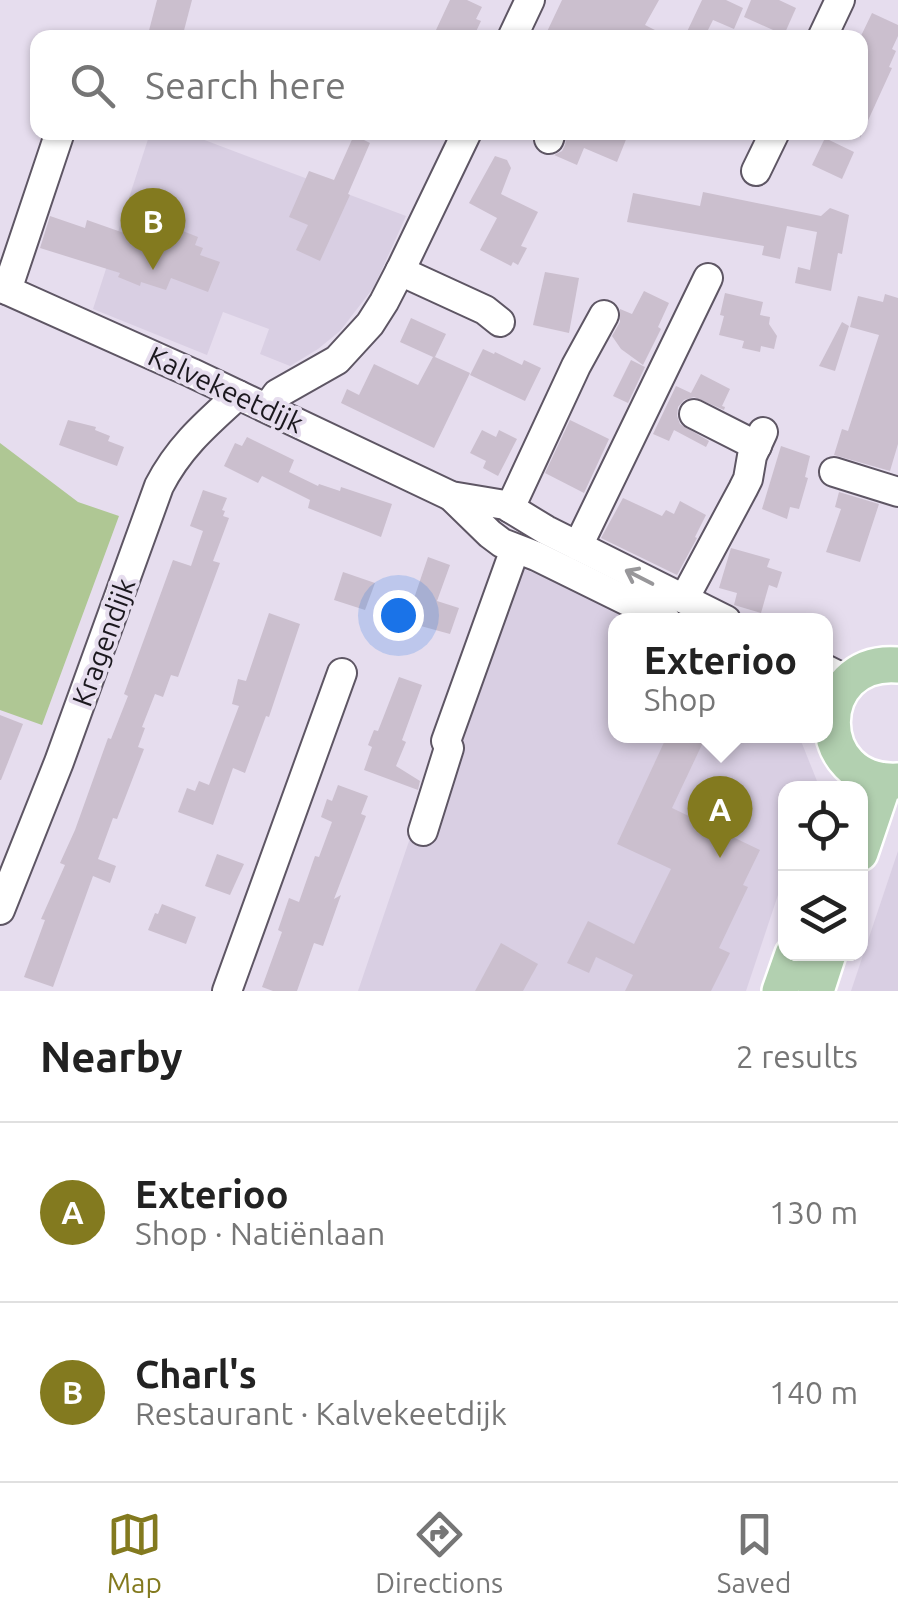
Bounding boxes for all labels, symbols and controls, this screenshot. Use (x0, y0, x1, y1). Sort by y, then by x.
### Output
search box (30, 30, 868, 140)
icon: search (65, 58, 120, 113)
text: Search here (145, 64, 346, 106)
pin: B (120, 188, 186, 270)
street label: Kalvekeetdijk (144, 340, 308, 438)
one-way arrow (625, 567, 655, 586)
street label: Kragendijk (66, 574, 140, 710)
your location (373, 590, 424, 641)
popup (608, 613, 833, 743)
text: Exterioo (644, 639, 797, 681)
text: Shop (644, 681, 716, 717)
pin: A (688, 776, 752, 858)
map controls (778, 781, 868, 961)
button: locate (778, 781, 868, 871)
button: layers (778, 871, 868, 961)
text: Nearby (40, 1033, 183, 1080)
text: 2 results (736, 1038, 858, 1074)
text: Exterioo (135, 1173, 289, 1215)
text: A (61, 1194, 84, 1230)
text: 130 m (769, 1194, 858, 1230)
text: Shop · Natiënlaan (135, 1215, 385, 1251)
text: Charl's (135, 1353, 257, 1395)
text: B (62, 1374, 83, 1410)
text: 140 m (769, 1374, 858, 1410)
text: Restaurant · Kalvekeetdijk (135, 1395, 507, 1431)
tab: Map (107, 1507, 162, 1598)
tab: Directions (375, 1507, 503, 1598)
tab: Saved (717, 1507, 791, 1598)

